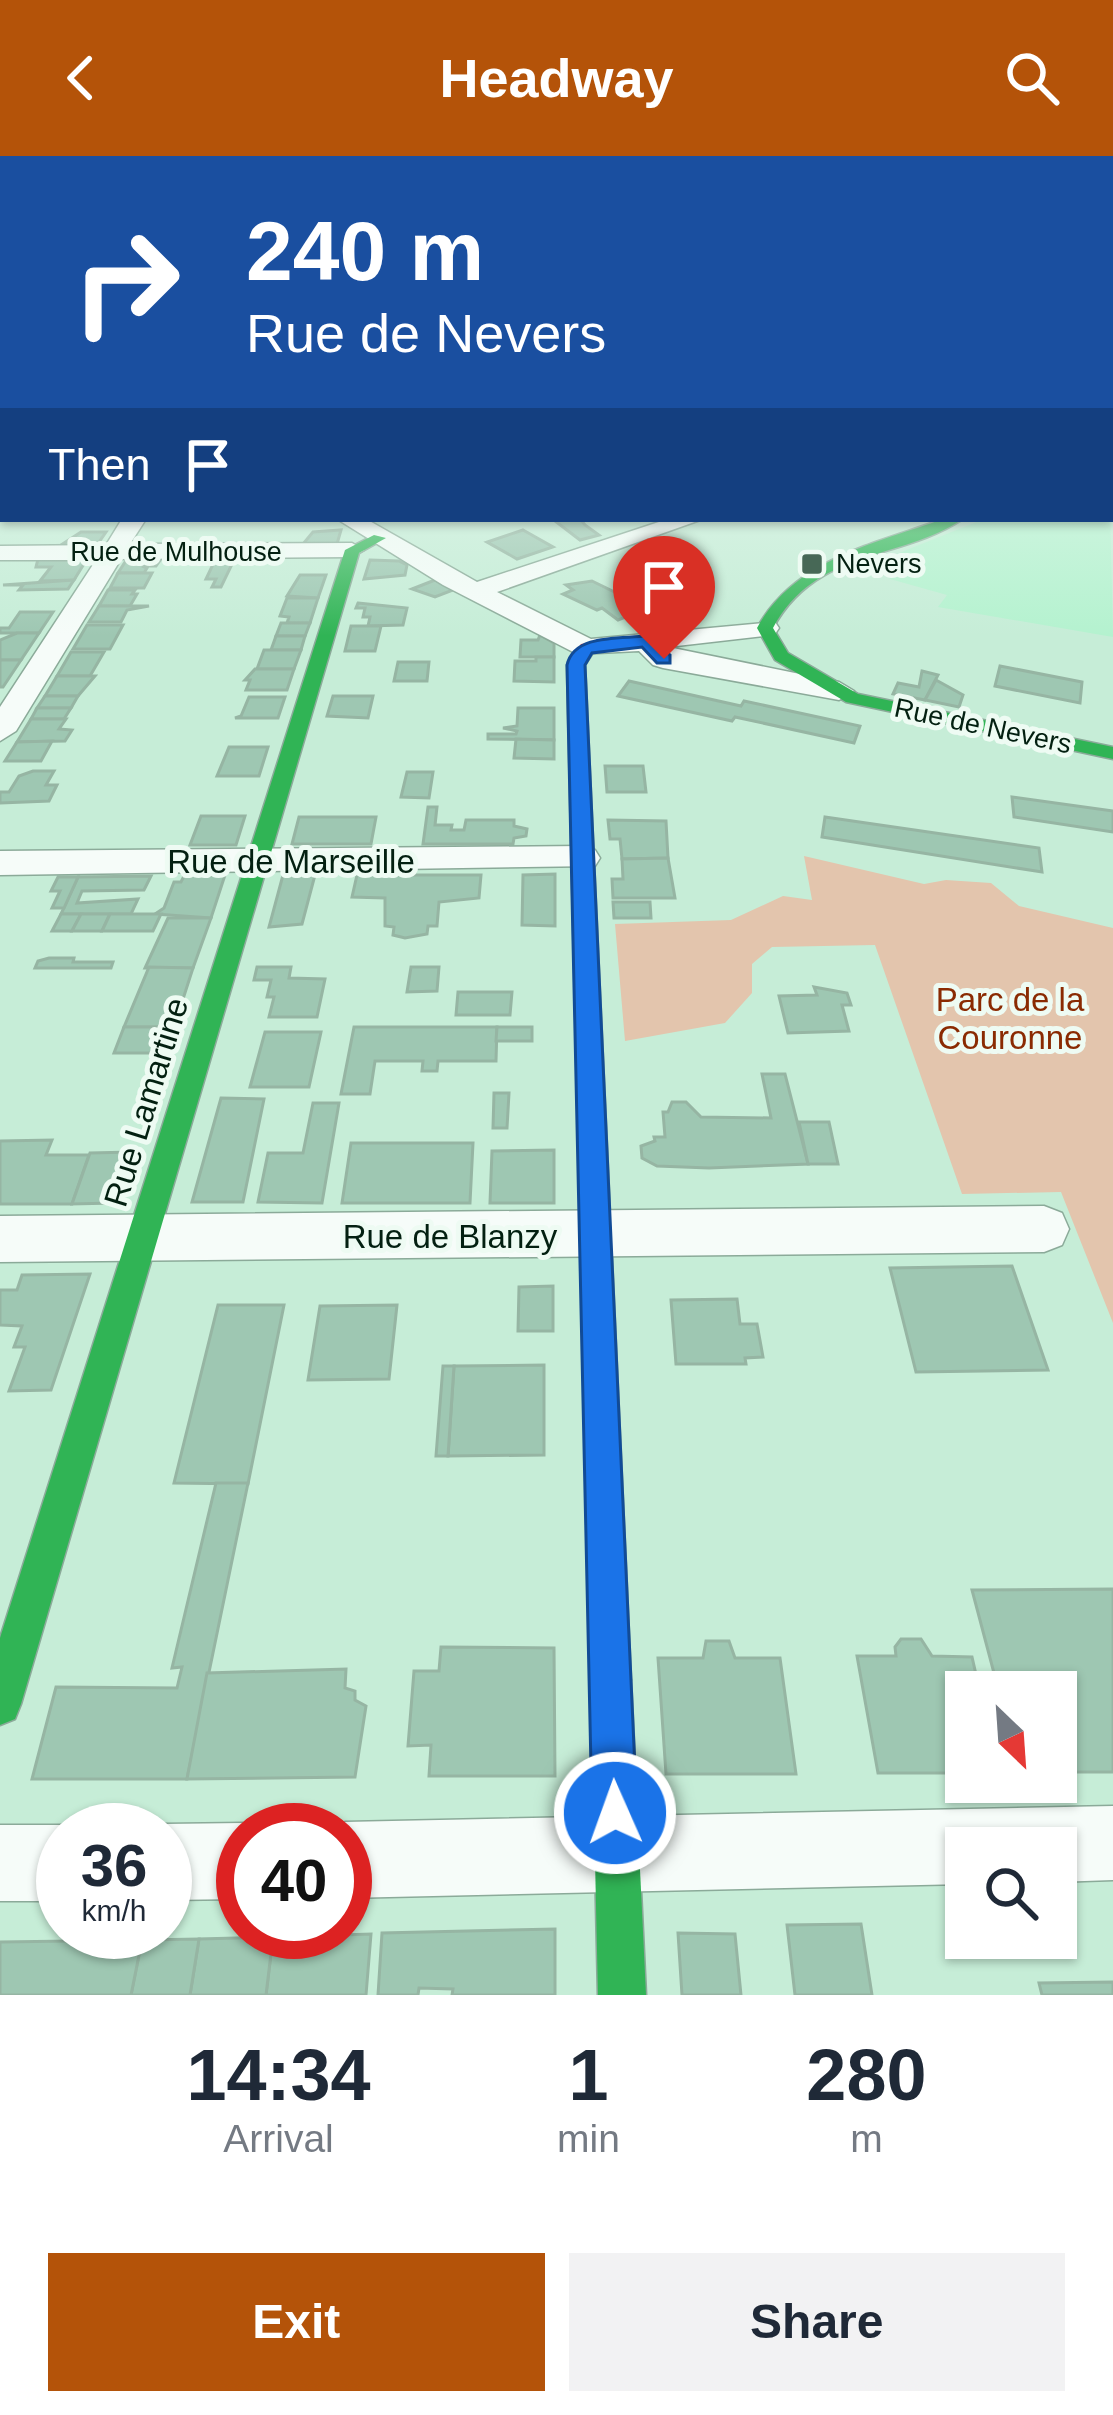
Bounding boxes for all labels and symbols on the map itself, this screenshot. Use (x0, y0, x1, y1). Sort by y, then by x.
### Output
pin (613, 536, 715, 659)
street label: Rue de Mulhouse (70, 537, 282, 567)
place label: Nevers (836, 549, 922, 579)
marker: Nevers (799, 551, 825, 577)
street label: Rue de Nevers (892, 693, 1074, 759)
street label: Rue de Marseille (167, 843, 415, 880)
park label: Parc de la Couronne (936, 981, 1085, 1056)
street label: Rue Lamartine (97, 993, 195, 1211)
street label: Rue de Blanzy (343, 1218, 558, 1255)
north arrow (945, 1671, 1077, 1803)
position arrow (552, 1750, 678, 1876)
speed limit sign: 40 (216, 1803, 372, 1959)

